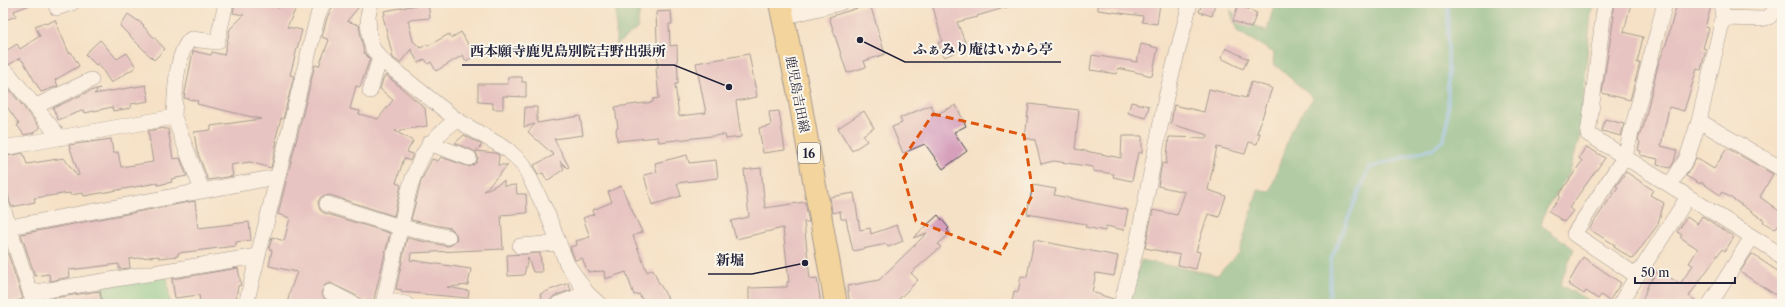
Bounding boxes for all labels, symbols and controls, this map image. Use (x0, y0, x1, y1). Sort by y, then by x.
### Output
callout: ふぁみり庵はいから亭 (905, 36, 1061, 62)
callout: 西本願寺鹿児島別院吉野出張所 (462, 39, 674, 65)
text: ふぁみり庵はいから亭 (913, 40, 1053, 58)
text: 西本願寺鹿児島別院吉野出張所 (470, 42, 666, 60)
street label: 鹿児島吉田線 (783, 54, 813, 134)
road number: 16 (798, 143, 820, 163)
callout: 新堀 (708, 248, 752, 274)
text: 新堀 (716, 251, 744, 269)
scale bar (1635, 259, 1735, 285)
text: 50 m (1641, 265, 1670, 280)

